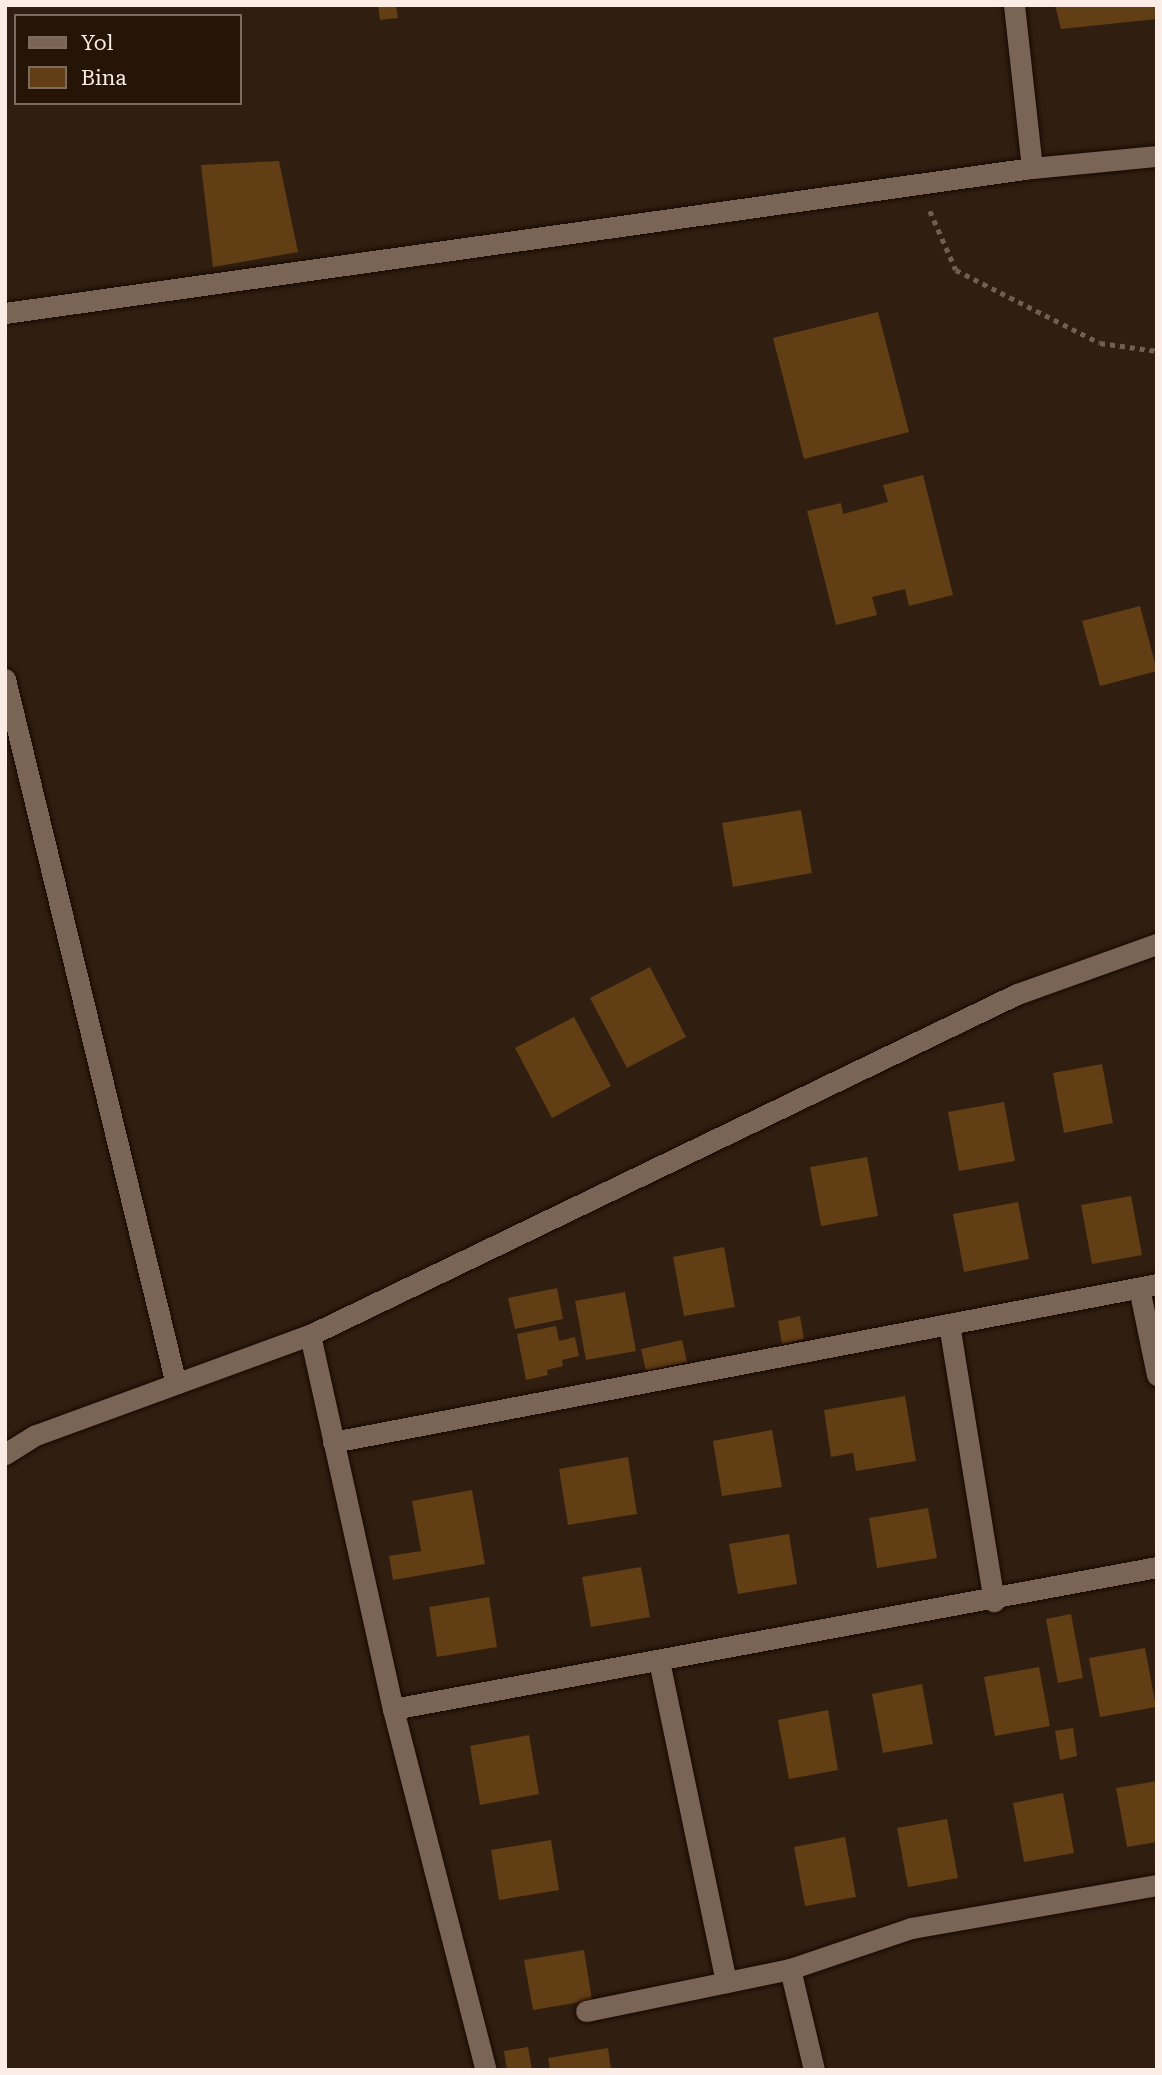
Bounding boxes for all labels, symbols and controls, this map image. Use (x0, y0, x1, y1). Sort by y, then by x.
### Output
legend (14, 14, 242, 105)
text: Yol (81, 31, 113, 55)
text: Bina (81, 66, 127, 90)

